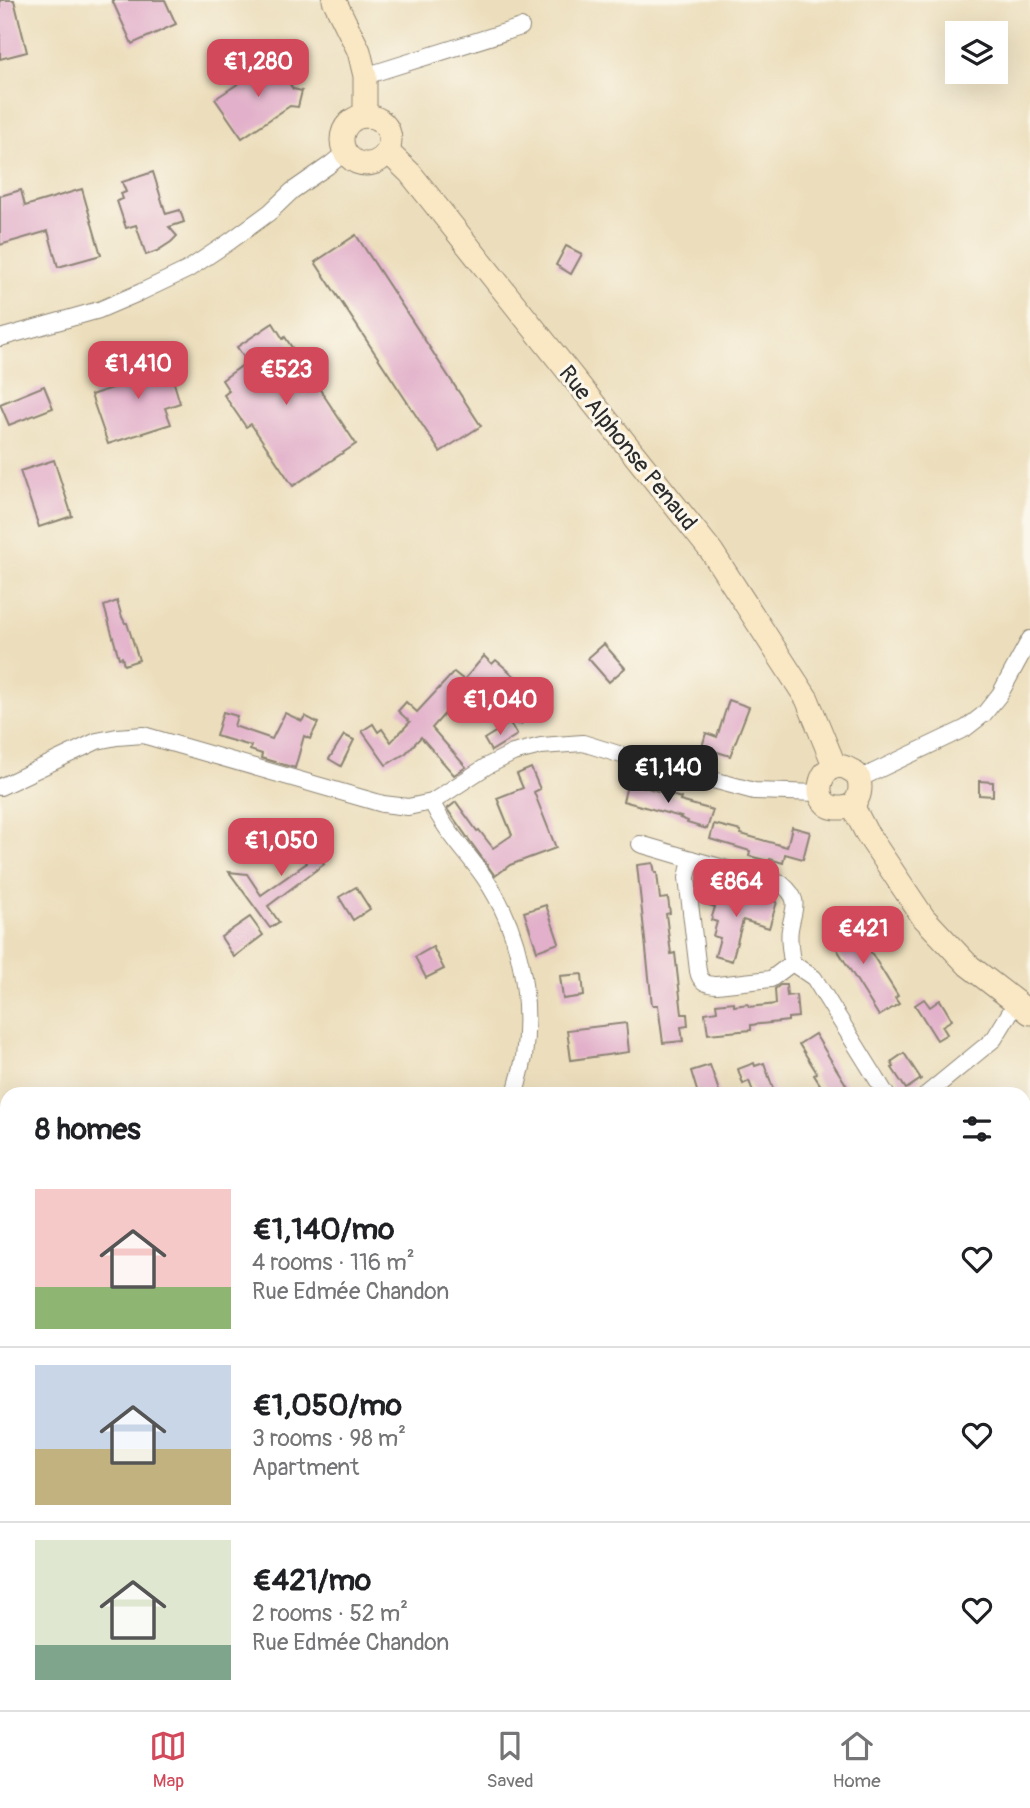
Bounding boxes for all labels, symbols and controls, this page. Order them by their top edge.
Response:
map controls [945,21,1008,84]
button: layers [945,21,1008,84]
pin: €1,280 [201,40,315,99]
text: €1,280 [223,47,293,76]
pin: €1,410 [81,342,195,401]
pin: €523 [245,348,327,407]
text: €1,410 [104,349,172,378]
text: €523 [260,355,312,384]
street label: Rue Alphonse Penaud [552,360,704,536]
pin: €1,040 [443,678,557,737]
text: €1,040 [463,685,537,714]
pin: €1,140 [611,746,725,805]
text: €1,140 [634,753,702,782]
pin: €1,050 [224,818,338,878]
text: €1,050 [244,826,318,855]
pin: €864 [695,860,777,919]
text: €864 [709,867,763,896]
pin: €421 [822,906,904,966]
text: €421 [838,914,888,943]
icon: filters [958,1110,996,1148]
text: 8 homes [35,1111,141,1148]
text: €1,140/mo [252,1211,394,1248]
icon: home [91,1217,175,1301]
icon: heart [958,1240,996,1278]
text: 4 rooms · 116 m² [252,1248,415,1277]
text: Rue Edmée Chandon [252,1277,449,1306]
text: €1,050/mo [252,1387,402,1424]
icon: home [91,1393,175,1477]
icon: heart [958,1416,996,1454]
text: 3 rooms · 98 m² [252,1424,406,1453]
text: Apartment [252,1453,359,1482]
text: €421/mo [252,1562,371,1599]
icon: home [91,1568,175,1652]
icon: heart [958,1591,996,1629]
text: 2 rooms · 52 m² [252,1599,408,1628]
text: Rue Edmée Chandon [252,1628,449,1657]
tab: Map [149,1727,187,1793]
tab: Saved [486,1727,534,1793]
tab: Home [833,1727,881,1793]

